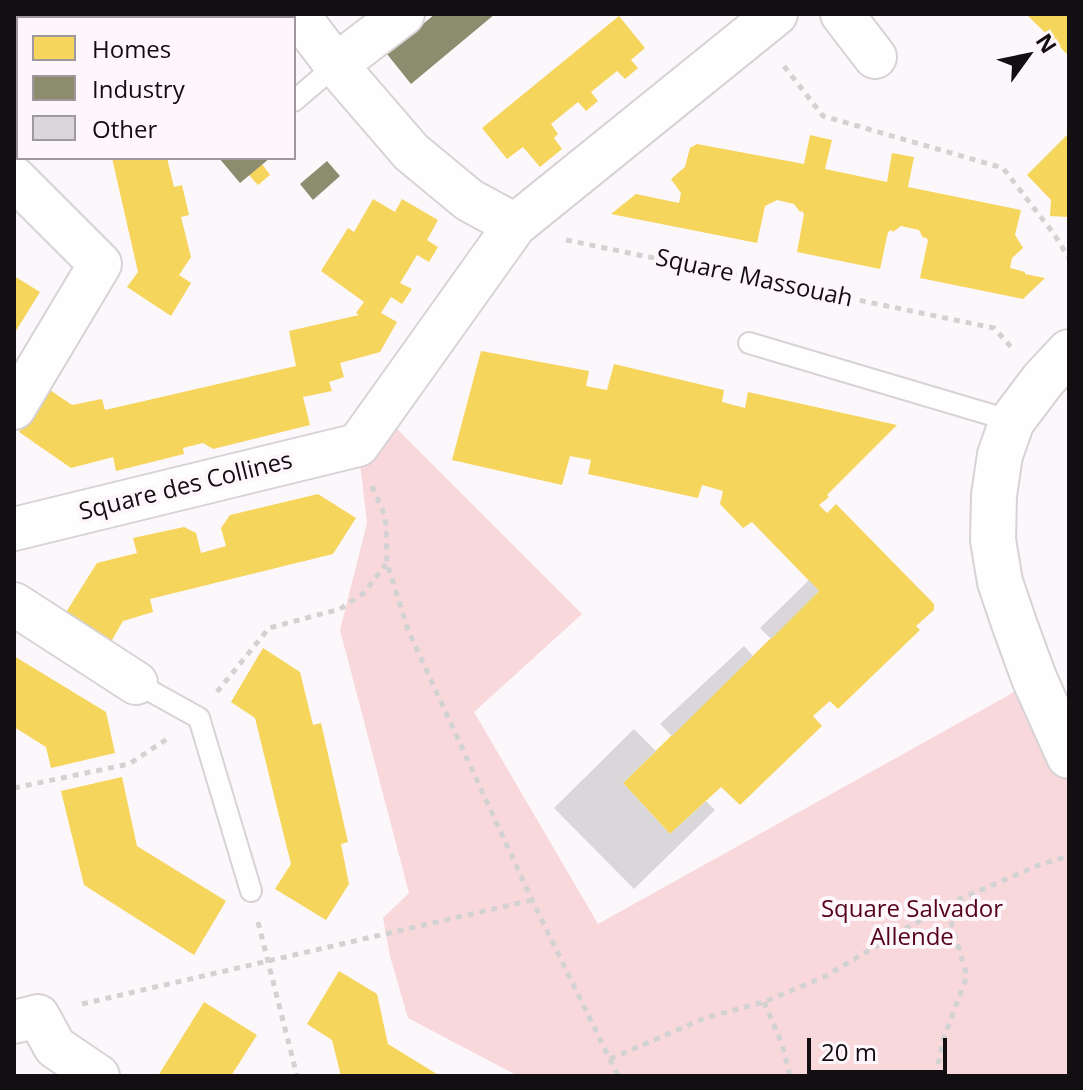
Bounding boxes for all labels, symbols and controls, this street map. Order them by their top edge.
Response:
legend [16,16,296,160]
north arrow [987,16,1067,96]
text: N [1030,27,1065,59]
text: Homes [92,32,171,65]
text: Industry [92,72,185,105]
text: Other [92,112,157,145]
street label: Square Massouah [653,244,855,314]
street label: Square des Collines [76,447,296,527]
park label: Square Salvador Allende [821,896,1003,952]
scale bar [811,1022,951,1072]
text: 20 m [821,1035,877,1068]

